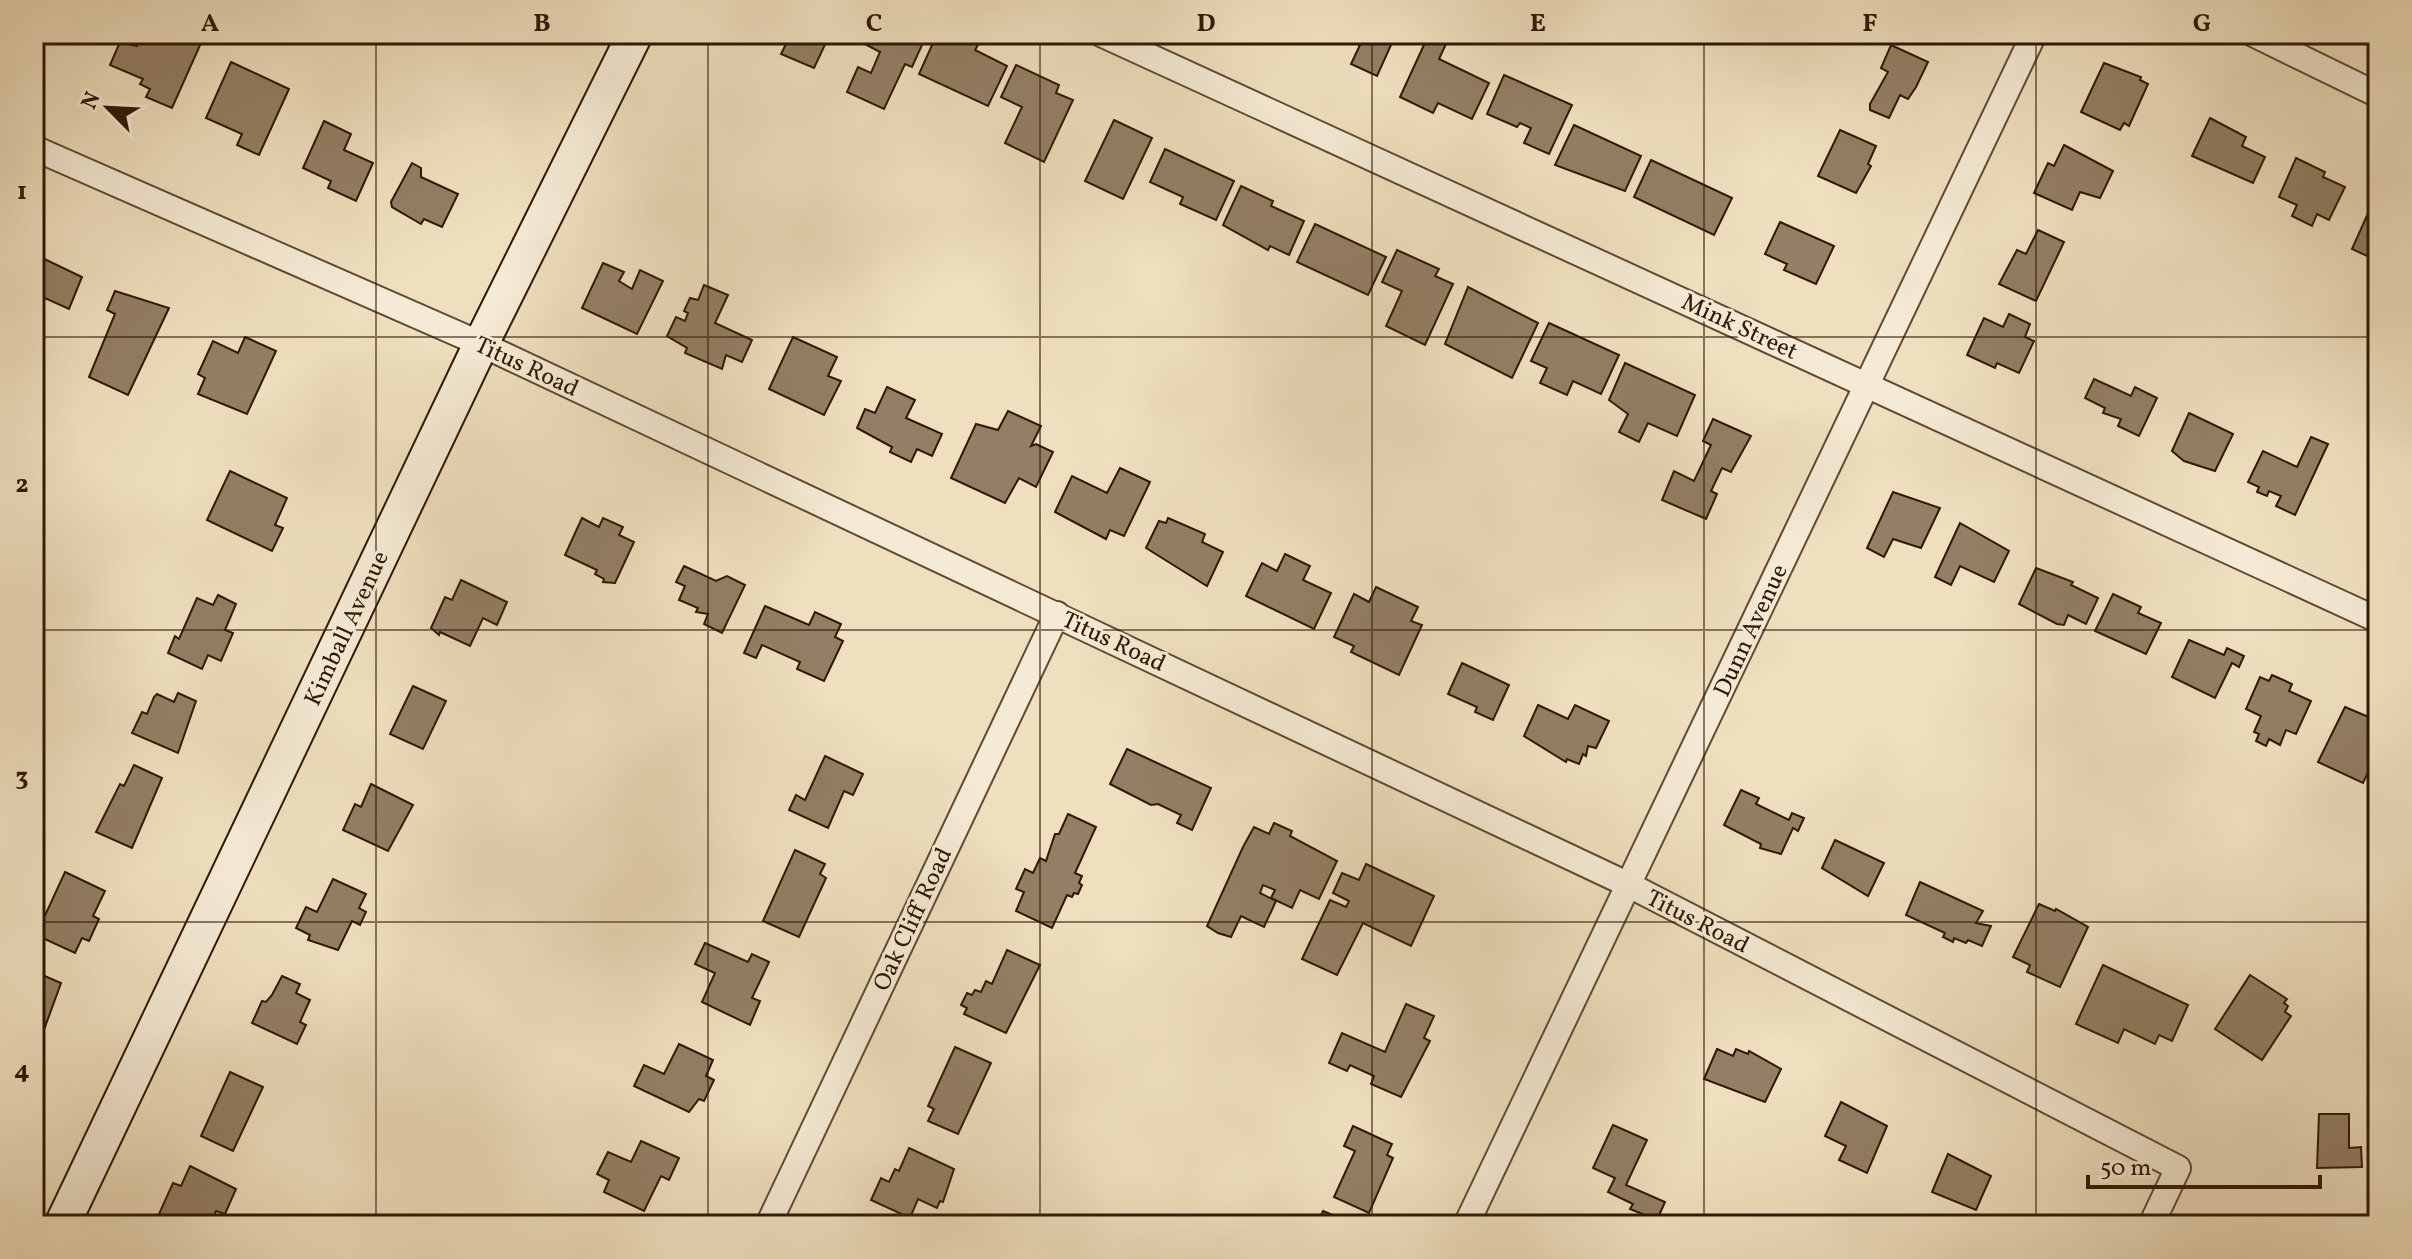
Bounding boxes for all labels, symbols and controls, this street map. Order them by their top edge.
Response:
text: A [201,6,220,42]
text: B [533,6,551,42]
text: C [866,6,882,42]
text: D [1196,6,1216,42]
text: E [1530,6,1546,42]
text: F [1862,6,1878,42]
text: G [2193,6,2211,42]
north arrow [68,68,148,148]
text: N [75,87,109,114]
text: 1 [17,174,27,210]
street label: Mink Street [1675,286,1803,370]
street label: Titus Road [469,329,584,407]
text: 2 [15,467,29,503]
street label: Kimball Avenue [297,546,399,712]
street label: Dunn Avenue [1706,559,1797,703]
street label: Titus Road [1056,604,1171,682]
text: 3 [15,760,29,796]
street label: Oak Cliff Road [866,843,962,997]
street label: Titus Road [1640,882,1754,963]
text: 4 [14,1053,30,1089]
scale bar [2088,1139,2320,1189]
text: 50 m [2100,1152,2152,1186]

